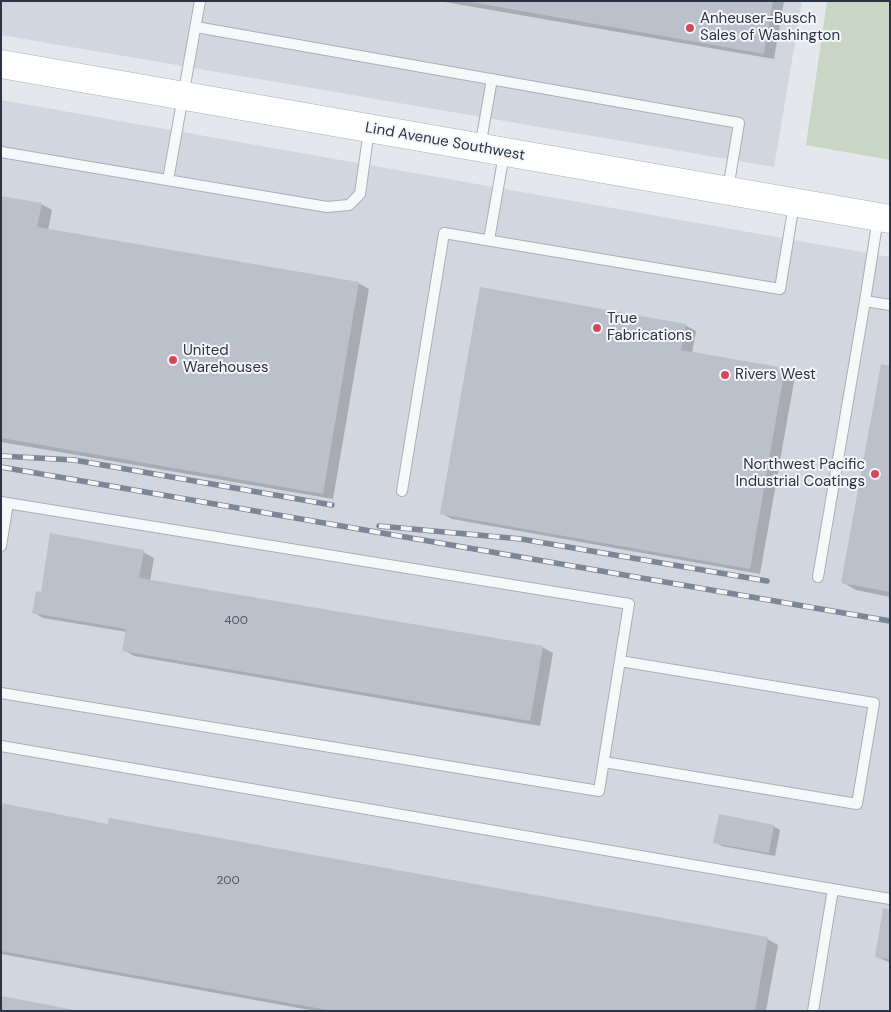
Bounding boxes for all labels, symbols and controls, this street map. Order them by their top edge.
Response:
place label: Anheuser-Busch Sales of Washington [700,10,840,45]
marker: Anheuser-Busch Sales of Washington [684,22,696,34]
street label: Lind Avenue Southwest [364,119,526,165]
place label: True Fabrications [607,310,692,345]
marker: True Fabrications [591,322,603,334]
place label: United Warehouses [183,342,268,377]
marker: United Warehouses [167,354,179,366]
place label: Rivers West [735,366,816,384]
marker: Rivers West [719,369,731,381]
place label: Northwest Pacific Industrial Coatings [736,456,865,491]
marker: Northwest Pacific Industrial Coatings [869,468,881,480]
house number: 400 [224,614,248,628]
house number: 200 [216,874,240,888]

